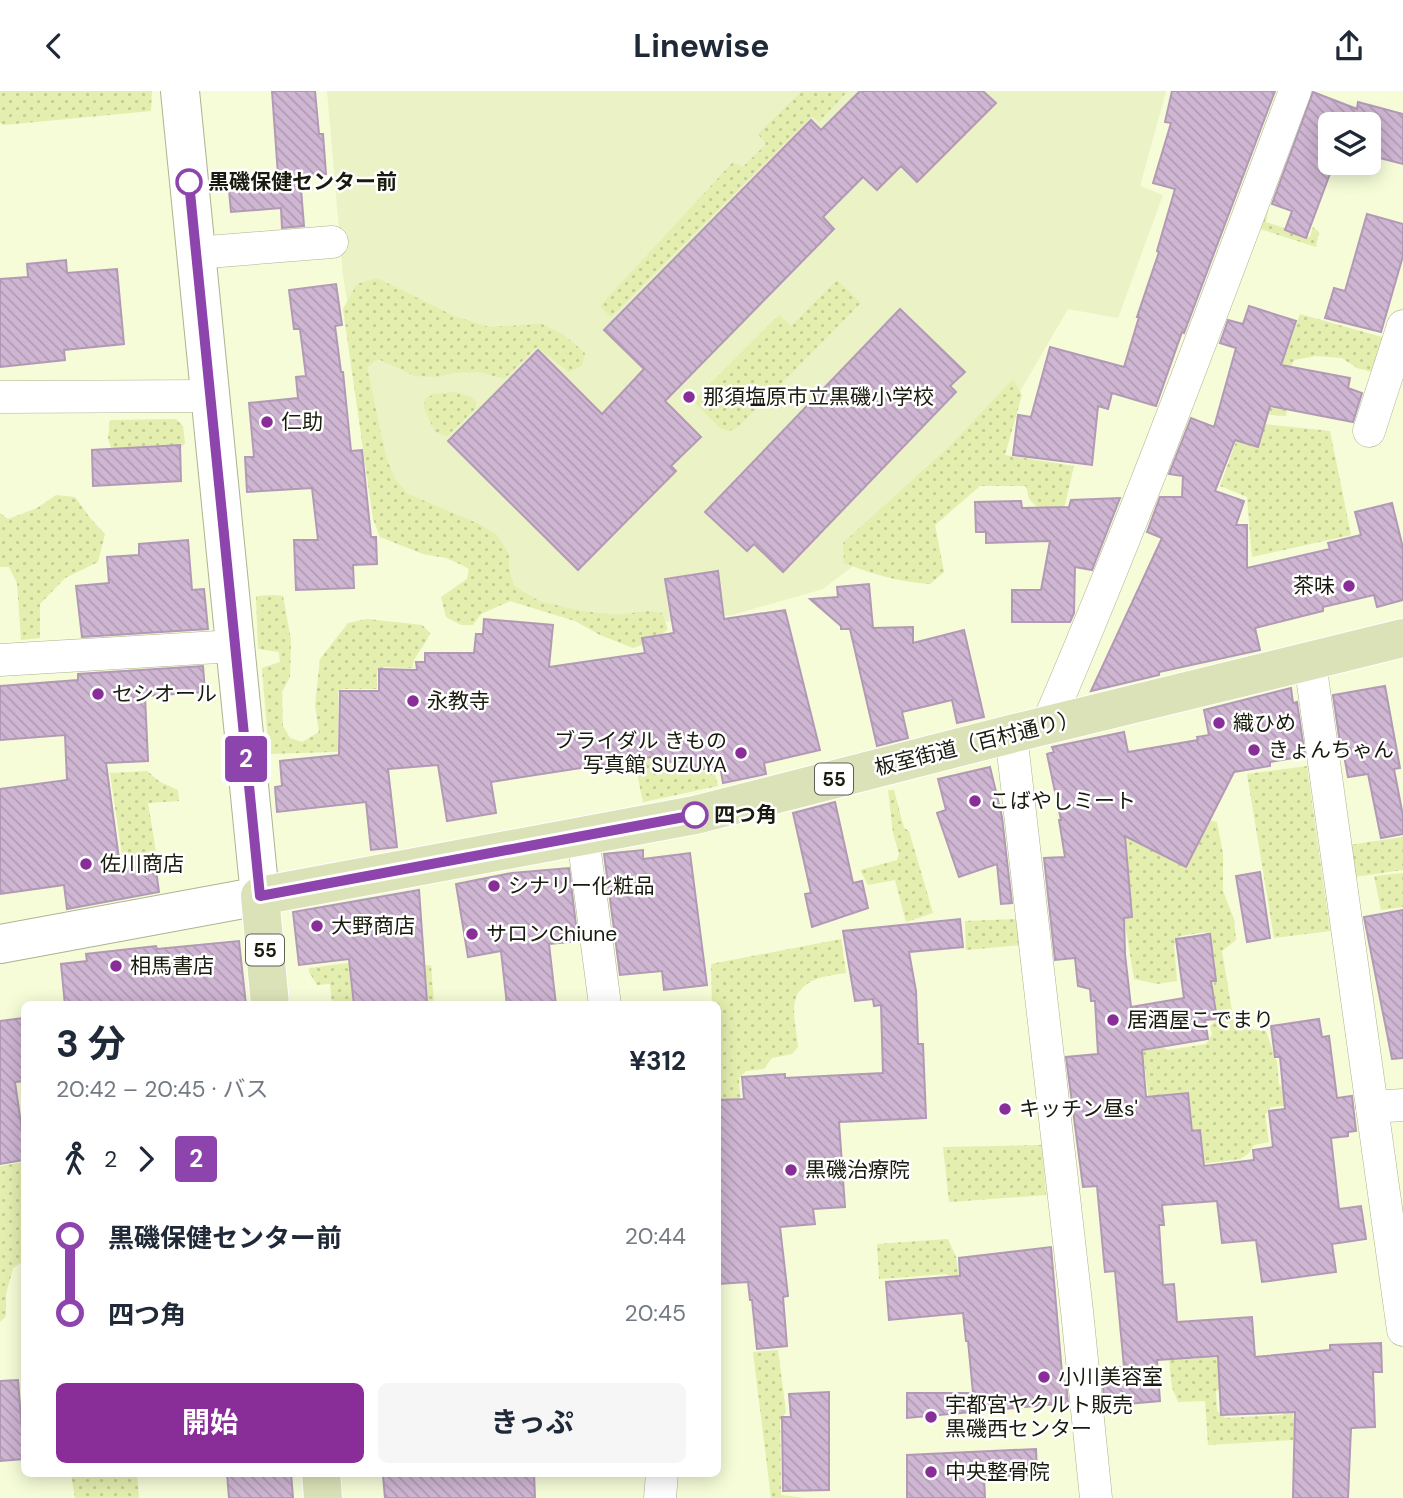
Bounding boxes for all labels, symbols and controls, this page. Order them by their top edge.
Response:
text: Linewise [633,25,770,67]
icon: back [35,27,73,65]
icon: share [1330,27,1368,65]
map controls [1318,112,1381,175]
button: layers [1318,112,1381,175]
place label: 黒磯保健センター前 [208,168,397,196]
marker: 黒磯保健センター前 [176,169,202,195]
place label: 那須塩原市立黒磯小学校 [703,383,934,411]
marker: 那須塩原市立黒磯小学校 [681,389,697,405]
place label: 仁助 [281,408,323,436]
marker: 仁助 [259,414,275,430]
place label: 茶味 [1293,572,1335,600]
marker: 茶味 [1341,578,1357,594]
place label: セシオール [112,680,217,708]
marker: セシオール [90,686,106,702]
place label: 永教寺 [427,687,490,715]
marker: 永教寺 [405,693,421,709]
street label: 板室街道（百村通り） [872,704,1082,782]
place label: 織ひめ [1233,709,1296,737]
marker: 織ひめ [1211,715,1227,731]
place label: ブライダル きもの 写真館 SUZUYA [554,727,727,779]
line badge: 2 [223,736,269,782]
place label: きょんちゃん [1268,736,1394,764]
marker: きょんちゃん [1246,742,1262,758]
text: 2 [239,743,253,774]
marker: ブライダル きもの 写真館 SUZUYA [733,745,749,761]
road number: 55 [815,764,853,795]
place label: こばやしミート [989,787,1136,815]
marker: こばやしミート [967,793,983,809]
place label: 四つ角 [714,801,777,829]
marker: 四つ角 [682,802,708,828]
place label: 佐川商店 [100,850,184,878]
marker: 佐川商店 [78,856,94,872]
place label: シナリー化粧品 [508,872,655,900]
marker: シナリー化粧品 [486,878,502,894]
place label: 大野商店 [331,912,415,940]
marker: 大野商店 [309,918,325,934]
place label: サロンChiune [486,920,617,948]
marker: サロンChiune [464,926,480,942]
road number: 55 [246,935,284,965]
place label: 相馬書店 [130,952,214,980]
marker: 相馬書店 [108,958,124,974]
place label: 居酒屋こでまり [1127,1006,1274,1034]
marker: 居酒屋こでまり [1105,1012,1121,1028]
text: 3 分 [56,1019,126,1069]
text: ¥312 [629,1044,686,1078]
text: 20:42 – 20:45 · バス [56,1074,268,1104]
place label: キッチン昼s' [1019,1095,1138,1123]
marker: キッチン昼s' [997,1101,1013,1117]
icon: walk [56,1140,94,1178]
icon: forward [127,1140,165,1178]
text: 2 [189,1143,203,1174]
text: 2 [104,1144,117,1174]
place label: 黒磯治療院 [805,1156,910,1184]
marker: 黒磯治療院 [783,1162,799,1178]
text: 黒磯保健センター前 [108,1221,342,1255]
text: 20:44 [625,1221,686,1251]
text: 四つ角 [108,1298,186,1332]
text: 20:45 [625,1298,686,1328]
place label: 小川美容室 [1058,1363,1163,1391]
marker: 小川美容室 [1036,1369,1052,1385]
button: 開始 [56,1383,364,1463]
button: きっぷ [378,1383,686,1463]
place label: 宇都宮ヤクルト販売 黒磯西センター [945,1391,1133,1443]
marker: 宇都宮ヤクルト販売 黒磯西センター [923,1409,939,1425]
place label: 中央整骨院 [945,1458,1050,1486]
marker: 中央整骨院 [923,1464,939,1480]

